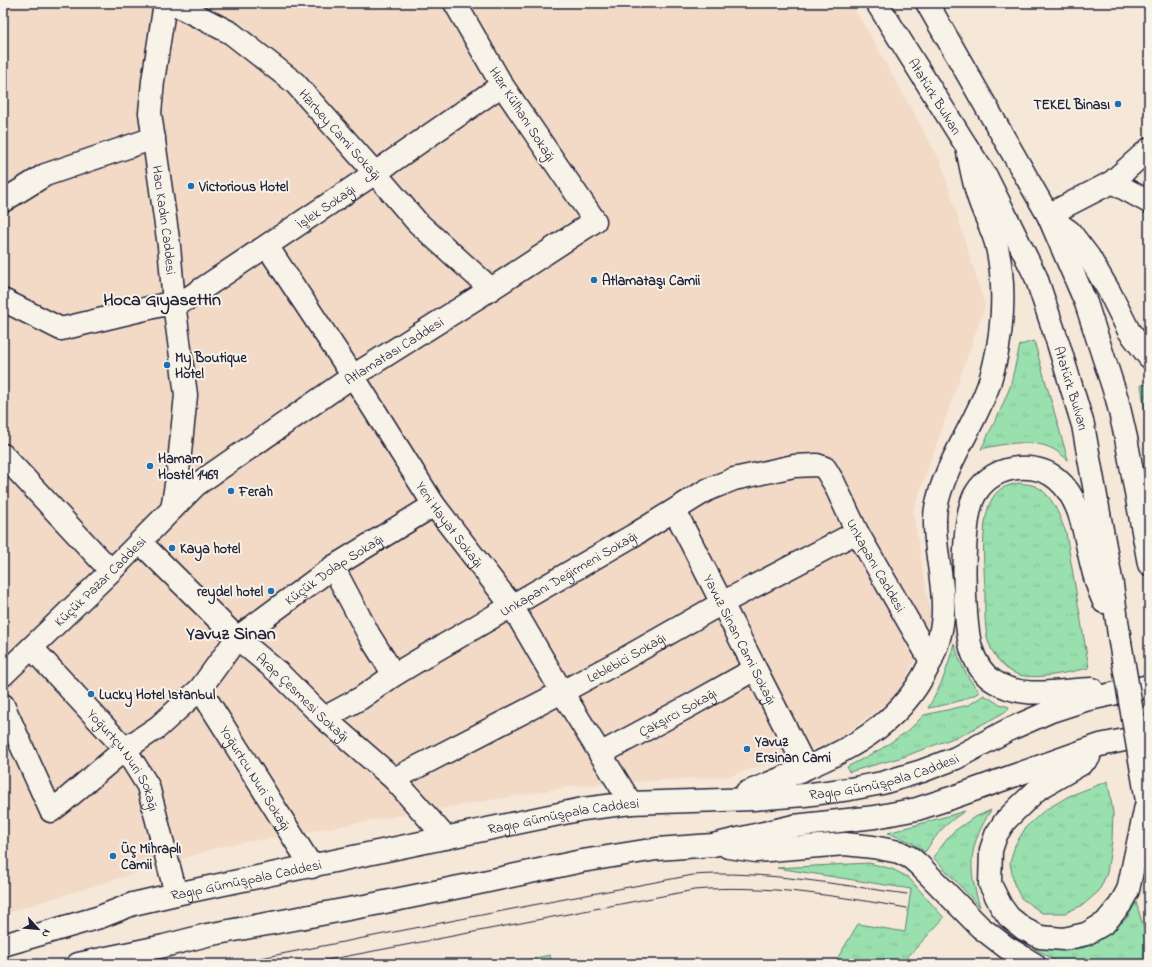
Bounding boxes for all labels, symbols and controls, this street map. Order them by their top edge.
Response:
street label: Atatürk Bulvarı [902,55,966,140]
street label: Hızır Külhanı Sokağı [482,63,560,167]
street label: Hzırbey Cami Sokağı [293,85,386,186]
place label: TEKEL Binası [1033,95,1110,116]
marker: TEKEL Binası [1113,99,1123,109]
street label: Hacı Kadın Caddesi [146,164,180,276]
place label: Victorious Hotel [198,177,289,198]
street label: İşlek Sokağı [293,180,360,235]
marker: Victorious Hotel [186,181,196,191]
place label: Atlamataşı Camii [602,271,701,292]
marker: Atlamataşı Camii [589,275,599,285]
district label: Hoca Gıyasettin [103,288,221,315]
street label: Atlamatası Caddesi [340,312,448,391]
street label: Atatürk Bulvarı [1048,344,1093,432]
place label: My Boutique Hotel [175,348,247,385]
marker: My Boutique Hotel [162,360,172,370]
place label: Hamam Hostel 1469 [158,449,219,486]
marker: Hamam Hostel 1469 [145,461,155,471]
street label: Yeni Hayat Sokağı [410,477,488,573]
place label: Ferah [238,482,273,503]
marker: Ferah [226,486,236,496]
street label: Unkapanı Caddesi [840,516,910,617]
street label: Unkapanı Değirmeni Sokağı [496,526,642,623]
street label: Küçük Dolap Sokağı [281,530,388,611]
street label: Küçük Pazar Caddesi [50,532,152,632]
place label: Kaya hotel [180,539,241,562]
marker: Kaya hotel [167,543,177,553]
street label: Yavuz Sinan Cami Sokağı [697,571,781,709]
place label: reydel hotel [197,582,264,605]
marker: reydel hotel [266,586,276,596]
district label: Yavuz Sinan [185,622,276,648]
street label: Leblebici Sokağı [583,628,670,689]
street label: Arap Çesmesi Sokağı [251,649,353,747]
street label: Çakşırcı Sokağı [635,684,721,743]
place label: Lucky Hotel Istanbul [99,685,216,708]
marker: Lucky Hotel Istanbul [86,689,96,699]
street label: Yoğurtçu Nuri Sokağı [81,705,163,814]
street label: Yoğurtcu Nuri Sokağı [214,722,296,835]
place label: Yavuz Ersinan Cami [754,732,831,769]
marker: Yavuz Ersinan Cami [742,744,752,754]
street label: Ragıp Gümüşpala Caddesi [808,749,963,806]
street label: Ragıp Gümüşpala Caddesi [486,794,639,841]
place label: Üç Mihraplı Camii [121,839,182,876]
marker: Üç Mihraplı Camii [108,851,118,861]
street label: Ragıp Gümüşpala Caddesi [169,855,324,907]
north arrow [18,909,58,949]
text: N [37,926,55,940]

